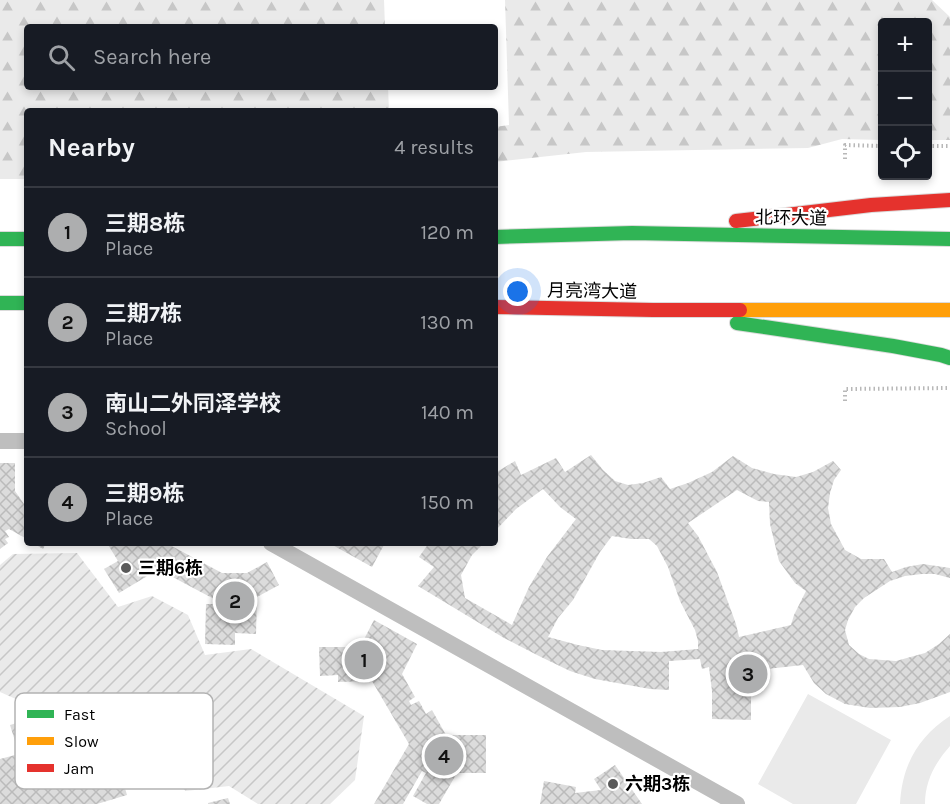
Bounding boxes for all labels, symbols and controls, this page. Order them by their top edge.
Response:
map controls [878,18,932,180]
button: + [878,18,932,72]
search box [24,24,498,90]
icon: search [45,41,78,74]
text: Search here [93,44,211,70]
button: − [878,72,932,126]
button: locate [878,126,932,180]
text: Nearby [48,132,135,163]
text: 4 results [394,136,474,159]
street label: 北环大道 [755,206,827,230]
text: 三期8栋 [105,211,185,237]
text: 1 [64,221,71,244]
text: 120 m [420,221,474,244]
text: Place [105,237,153,260]
your location [503,277,532,306]
street label: 月亮湾大道 [547,279,637,303]
text: 三期7栋 [105,301,182,327]
text: 2 [61,311,74,334]
text: 130 m [420,311,474,334]
text: Place [105,327,153,350]
text: 南山二外同泽学校 [105,391,281,417]
text: 3 [61,401,74,424]
text: 140 m [421,401,474,424]
text: School [105,417,167,440]
text: 三期9栋 [105,481,184,507]
text: 4 [62,491,73,514]
text: 150 m [421,491,474,514]
text: Place [105,507,153,530]
place label: 三期6栋 [138,557,203,579]
marker: 三期6栋 [119,561,133,575]
pin: 2 [216,578,254,624]
pin: 1 [344,638,384,682]
pin: 3 [728,652,768,696]
legend [15,693,213,789]
text: Fast [64,705,95,724]
text: Slow [64,732,99,751]
pin: 4 [424,734,464,778]
text: Jam [64,759,94,778]
place label: 六期3栋 [625,773,690,795]
marker: 六期3栋 [606,777,620,791]

